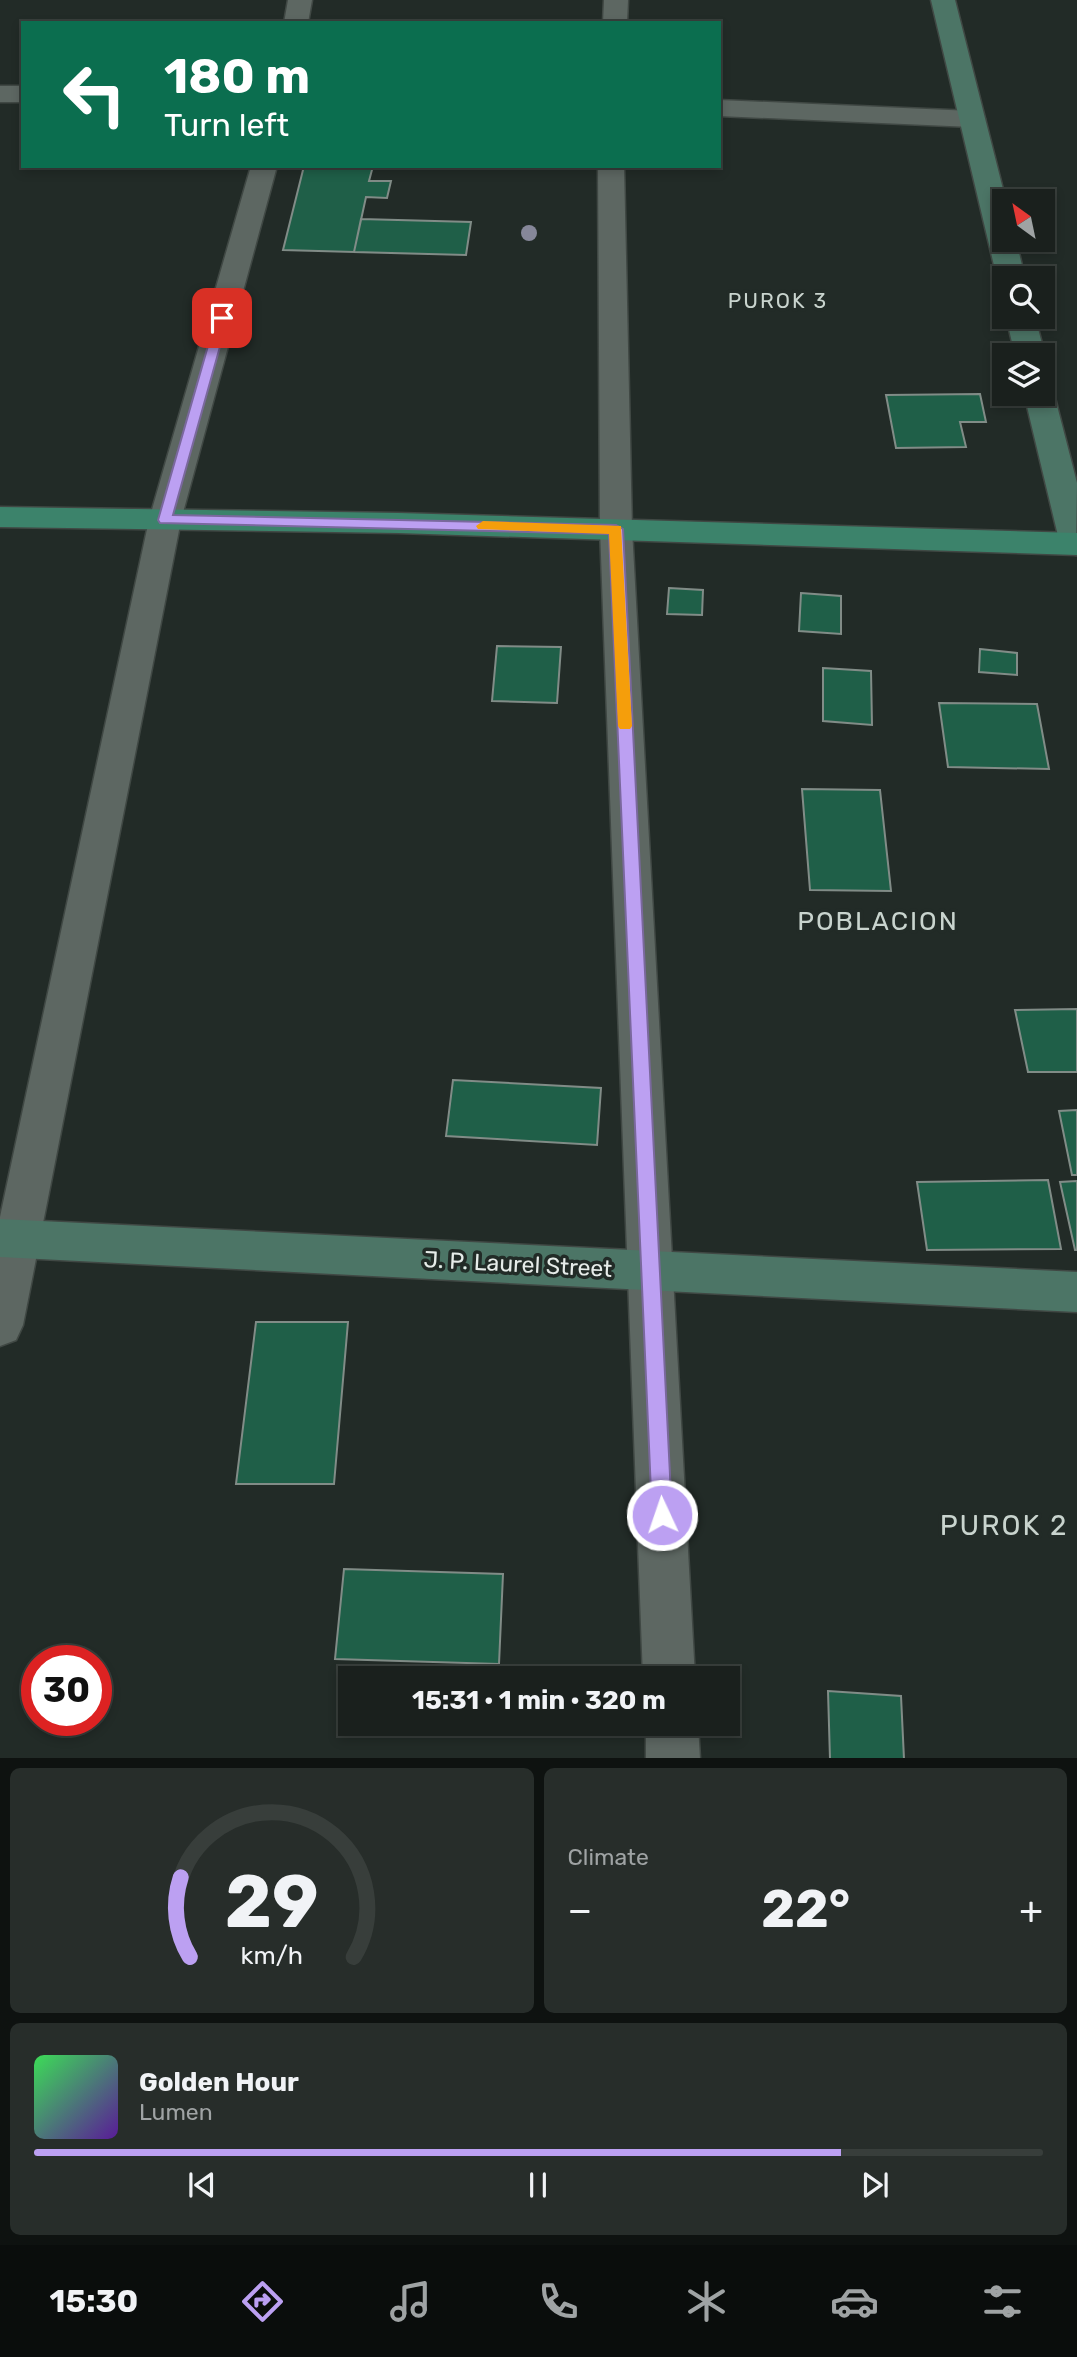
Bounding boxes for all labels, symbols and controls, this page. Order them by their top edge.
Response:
text: 180 m [164,47,310,105]
icon: left [49,49,140,140]
text: Turn left [164,106,289,144]
north arrow [992,189,1055,252]
map controls [992,189,1055,406]
button: search [992,266,1055,329]
pin [192,288,252,348]
district label: PUROK 3 [728,288,828,313]
icon: arrive [203,299,241,337]
button: layers [992,343,1055,406]
district label: POBLACION [797,906,959,937]
street label: J. P. Laurel Street [423,1245,613,1283]
position arrow [625,1478,699,1552]
district label: PUROK 2 [940,1509,1068,1542]
speed limit sign: 30 [21,1645,112,1736]
text: 15:31 · 1 min · 320 m [412,1685,666,1716]
text: Climate [568,1843,649,1871]
text: 29 [225,1859,319,1945]
text: 22° [761,1878,850,1940]
text: − [568,1887,592,1933]
text: + [1019,1887,1043,1933]
text: km/h [241,1940,303,1969]
text: Golden Hour [139,2067,299,2098]
text: Lumen [139,2098,213,2126]
icon: previous [183,2166,221,2204]
icon: pause [519,2166,557,2204]
icon: next [856,2166,894,2204]
icon: directions [238,2277,287,2326]
icon: music [386,2277,435,2326]
icon: phone [534,2277,583,2326]
icon: climate [682,2277,731,2326]
icon: car [830,2277,879,2326]
icon: filters [978,2277,1027,2326]
text: 15:30 [50,2282,138,2320]

